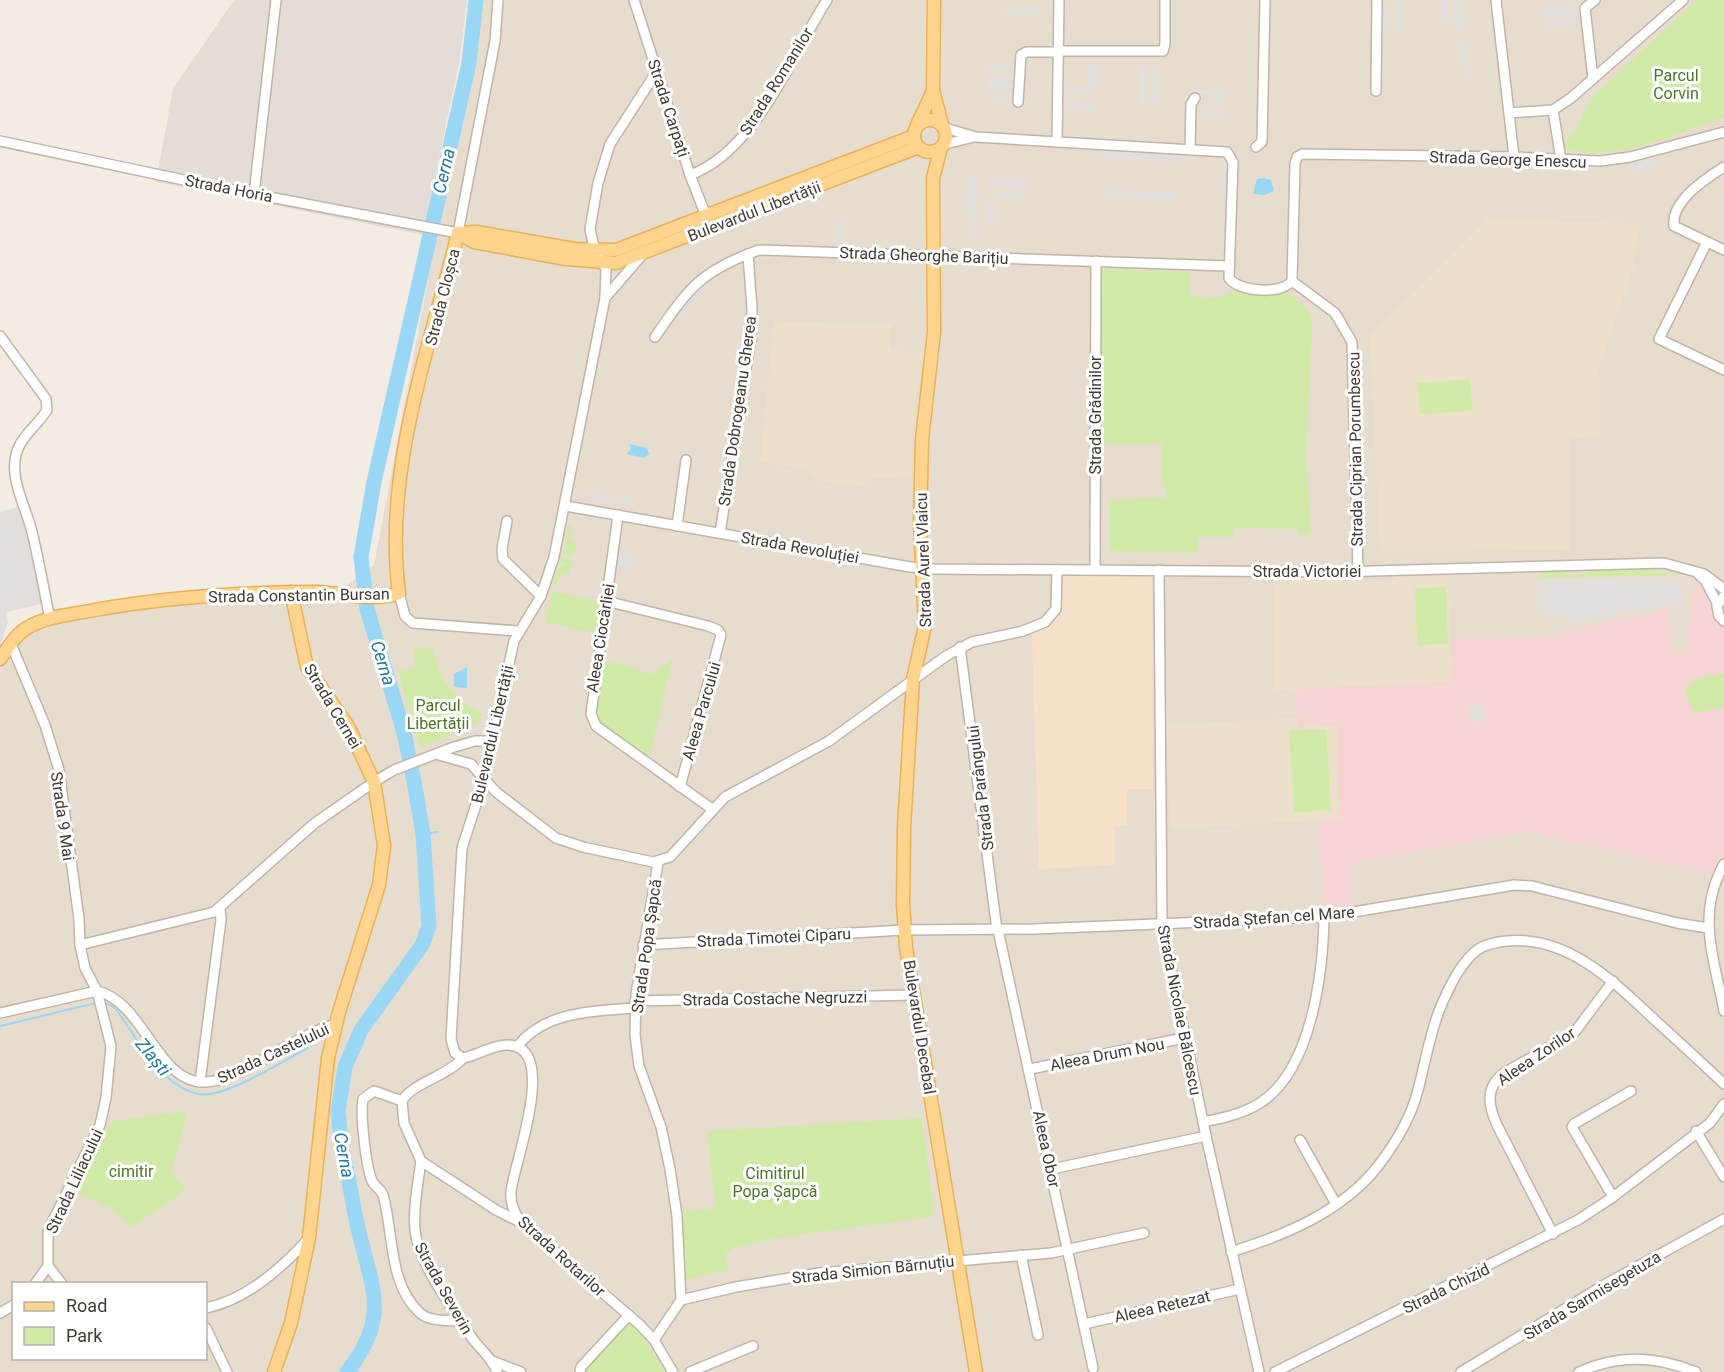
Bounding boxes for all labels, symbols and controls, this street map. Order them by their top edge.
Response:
street label: Strada Romanilor [736,24,817,139]
street label: Strada Carpați [643,57,693,160]
park label: Parcul Corvin [1653,66,1699,103]
water label: Cerna [428,146,459,196]
street label: Strada George Enescu [1429,147,1587,172]
street label: Strada Horia [184,171,274,206]
street label: Bulevardul Libertății [685,177,824,247]
street label: Strada Gheorghe Barițiu [839,243,1009,269]
street label: Strada Cloșca [421,247,465,348]
street label: Strada Dobrogeanu Gherea [715,315,760,507]
street label: Strada Ciprian Porumbescu [1344,352,1367,546]
street label: Strada Grădinilor [1086,355,1105,475]
street label: Strada Aurel Vlaicu [912,492,935,628]
street label: Strada Revoluției [739,528,860,568]
street label: Strada Victoriei [1253,562,1361,581]
street label: Aleea Ciocârliei [583,582,618,694]
street label: Strada Constantin Bursan [208,584,390,607]
water label: Cerna [367,638,400,688]
street label: Strada Cernei [300,660,365,752]
street label: Aleea Parcului [678,660,725,763]
street label: Bulevardul Libertății [467,663,519,805]
park label: Parcul Libertății [407,696,469,734]
street label: Strada Parângului [963,724,998,852]
street label: Strada 9 Mai [47,770,78,862]
street label: Strada Popa Șapcă [628,878,666,1015]
street label: Strada Ștefan cel Mare [1193,902,1355,934]
street label: Strada Nicolae Bălcescu [1154,923,1205,1097]
street label: Strada Timotei Ciparu [696,924,852,951]
street label: Bulevardul Decebal [900,959,940,1096]
street label: Strada Costache Negruzzi [683,987,867,1010]
street label: Strada Castelului [215,1019,332,1088]
street label: Aleea Zorilor [1494,1023,1579,1090]
water label: Zlaști [130,1033,176,1081]
street label: Aleea Drum Nou [1048,1034,1166,1075]
street label: Aleea Obor [1029,1109,1064,1190]
street label: Strada Liliacului [42,1126,107,1236]
water label: Cerna [330,1131,359,1179]
park label: cimitir [109,1162,154,1181]
park label: Cimitirul Popa Șapcă [732,1164,818,1202]
street label: Strada Rotarilor [514,1212,610,1301]
street label: Strada Severin [410,1239,477,1338]
street label: Strada Sarmisegetuza [1520,1247,1664,1344]
street label: Strada Simion Bărnuțiu [791,1252,955,1288]
street label: Strada Chizid [1400,1259,1493,1318]
legend [12,1282,207,1360]
street label: Aleea Retezat [1112,1286,1212,1327]
text: Road [66,1295,107,1316]
text: Park [66,1325,103,1346]

